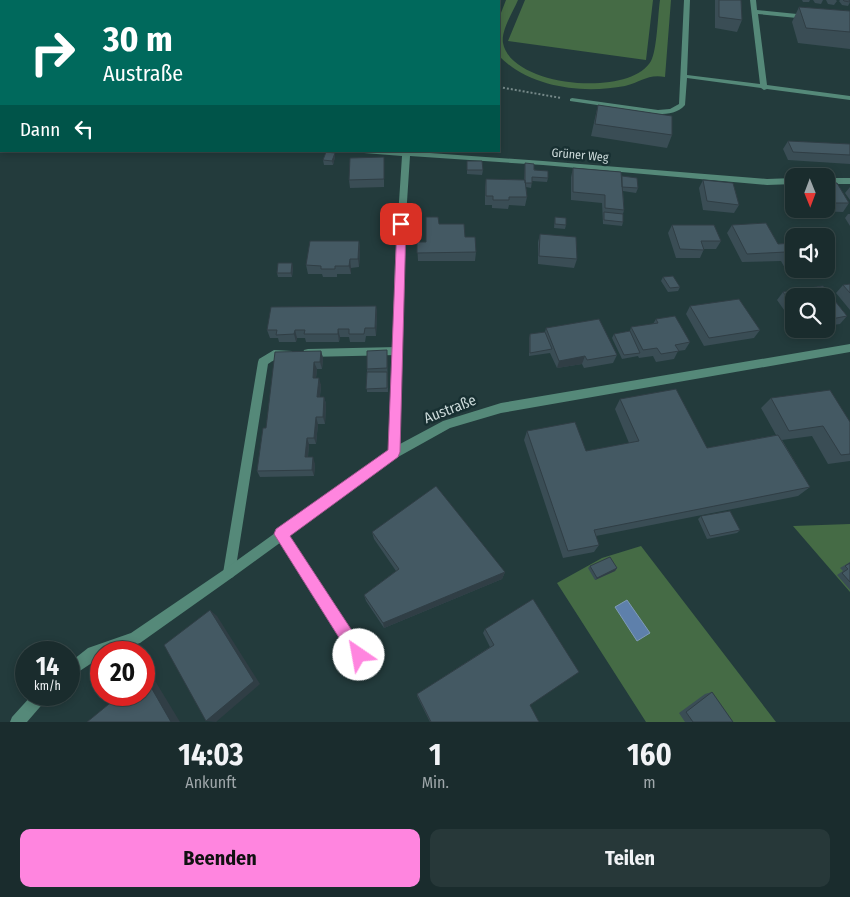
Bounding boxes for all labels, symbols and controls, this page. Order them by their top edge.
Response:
text: 30 m [103,18,173,60]
icon: right [20,20,85,85]
text: Austraße [103,60,183,87]
icon: left [70,115,98,143]
text: Dann [20,118,60,141]
street label: Grüner Weg [551,146,609,164]
north arrow [785,168,835,218]
map controls [785,168,835,338]
pin [380,203,422,245]
icon: arrive [387,210,415,238]
button: sound [785,228,835,278]
button: search [785,288,835,338]
street label: Austraße [421,391,479,427]
position arrow [332,628,384,680]
speed limit sign: 20 [90,641,155,706]
text: 14 [36,652,59,682]
text: km/h [34,679,61,693]
text: 14:03 [178,737,243,773]
text: 1 [429,737,442,773]
text: 160 [627,737,672,773]
text: Ankunft [185,773,236,792]
text: Min. [422,773,449,792]
text: m [643,773,656,792]
button: Beenden [20,829,420,887]
button: Teilen [430,829,830,887]

